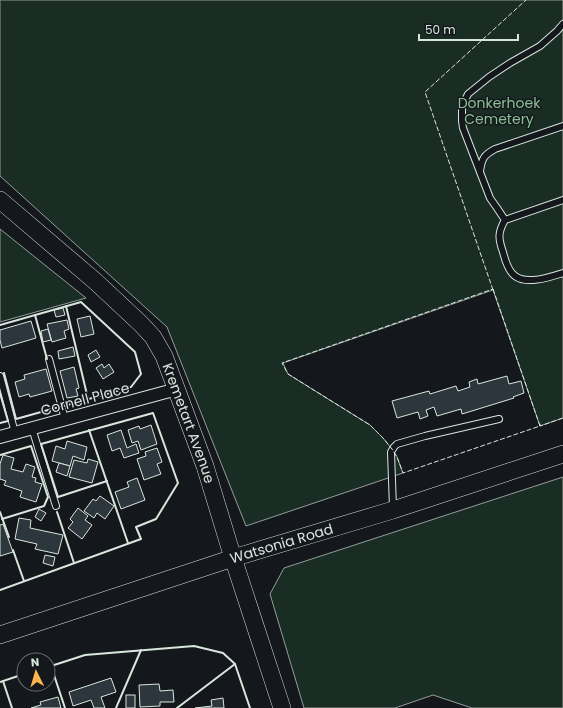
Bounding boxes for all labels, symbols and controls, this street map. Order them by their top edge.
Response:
scale bar [419,16,518,42]
text: 50 m [425,21,456,38]
park label: Donkerhoek Cemetery [458,93,541,129]
street label: Kremetart Avenue [158,360,220,486]
street label: Cornell Place [38,377,132,420]
street label: Watsonia Road [228,519,335,568]
north arrow [16,652,56,692]
text: N [30,654,40,670]

